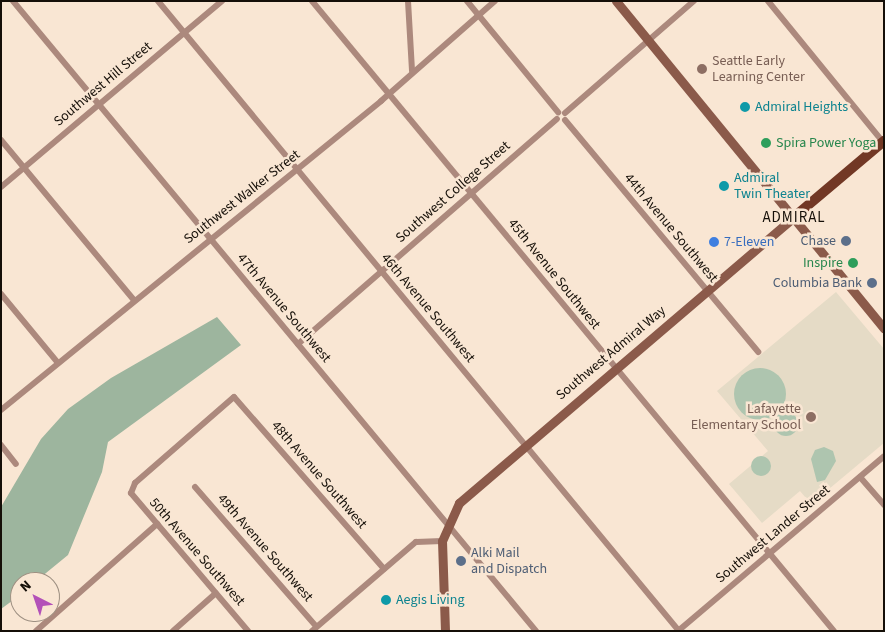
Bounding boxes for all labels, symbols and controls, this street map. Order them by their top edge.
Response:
street label: Southwest Hill Street [51,38,155,130]
place label: Seattle Early Learning Center [712,53,805,85]
marker: Seattle Early Learning Center [696,63,708,75]
place label: Admiral Heights [755,99,848,115]
marker: Admiral Heights [739,101,751,113]
place label: Spira Power Yoga [776,135,876,151]
marker: Spira Power Yoga [760,137,772,149]
street label: Southwest College Street [392,138,514,246]
street label: Southwest Walker Street [181,146,303,248]
street label: 44th Avenue Southwest [620,170,722,286]
place label: Admiral Twin Theater [734,170,810,202]
marker: Admiral Twin Theater [718,180,730,192]
district label: ADMIRAL [762,209,826,227]
street label: 45th Avenue Southwest [504,215,604,333]
place label: Chase [801,233,836,249]
place label: 7-Eleven [724,234,774,250]
marker: Chase [840,235,852,247]
marker: 7-Eleven [708,236,720,248]
street label: 47th Avenue Southwest [233,250,335,366]
street label: 46th Avenue Southwest [377,250,479,366]
place label: Inspire [803,255,843,271]
marker: Inspire [847,257,859,269]
place label: Columbia Bank [773,275,862,291]
marker: Columbia Bank [866,277,878,289]
street label: Southwest Admiral Way [553,302,669,404]
place label: Lafayette Elementary School [691,401,801,434]
marker: Lafayette Elementary School [805,411,817,423]
street label: 48th Avenue Southwest [268,418,370,532]
street label: Southwest Lander Street [712,481,834,587]
street label: 49th Avenue Southwest [214,491,316,605]
street label: 50th Avenue Southwest [146,495,248,609]
place label: Alki Mail and Dispatch [471,545,547,578]
marker: Alki Mail and Dispatch [455,555,467,567]
north arrow [10,572,60,622]
text: N [16,576,36,597]
place label: Aegis Living [396,592,465,608]
marker: Aegis Living [380,594,392,606]

